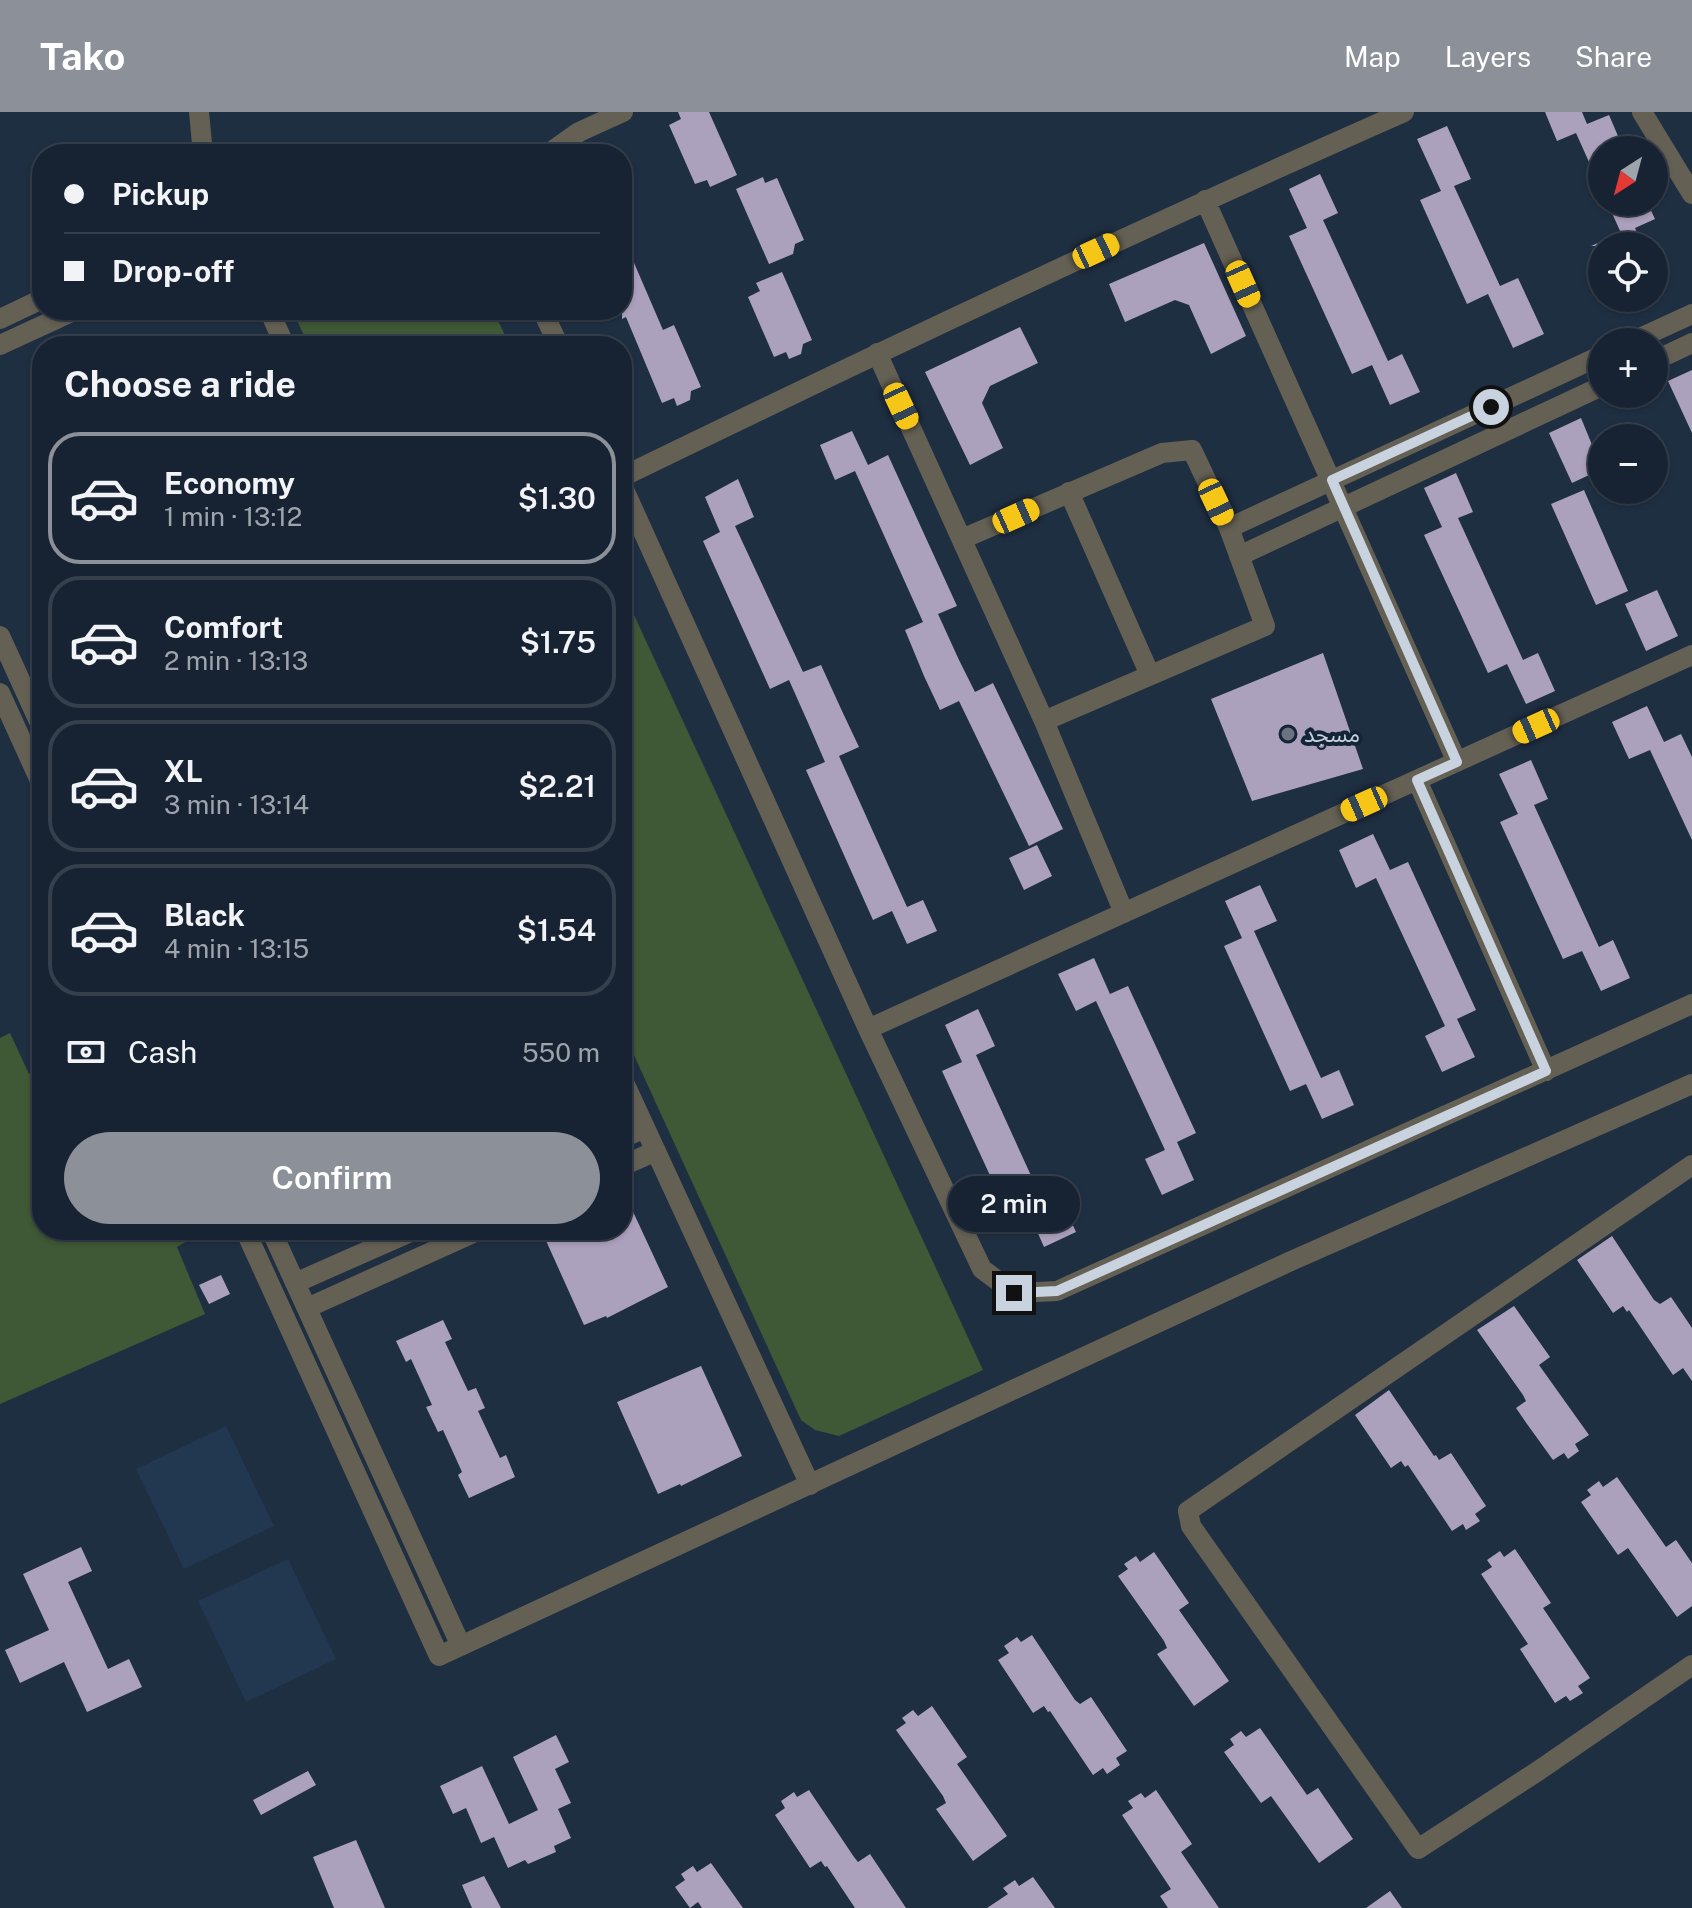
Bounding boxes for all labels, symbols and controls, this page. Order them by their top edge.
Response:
text: Tako [40,34,126,79]
text: Map [1344,40,1401,73]
text: Layers [1445,40,1531,73]
text: Share [1575,40,1652,73]
north arrow [1588,136,1668,216]
map controls [1588,136,1668,504]
text: Pickup [112,176,209,212]
car [1069,230,1123,272]
button: locate [1588,232,1668,312]
text: Drop-off [112,253,234,289]
car [1222,257,1264,311]
button: + [1588,328,1668,408]
text: Choose a ride [64,363,296,405]
car [880,379,922,433]
route start [1473,389,1509,425]
button: − [1588,424,1668,504]
icon: car [68,462,140,534]
text: Economy [164,465,295,501]
car [1195,475,1237,529]
text: $1.30 [518,480,596,516]
car [989,495,1043,537]
text: 1 min · 13:12 [164,501,302,532]
icon: car [68,606,140,678]
text: Comfort [164,609,283,645]
text: $1.75 [520,624,596,660]
text: 2 min · 13:13 [164,645,308,676]
car [1509,705,1563,747]
place label: مسجد [1304,721,1360,747]
marker: مسجد [1279,725,1297,743]
icon: car [68,750,140,822]
text: XL [164,753,203,789]
text: $2.21 [518,768,596,804]
car [1337,783,1391,825]
text: 3 min · 13:14 [164,789,309,820]
icon: car [68,894,140,966]
text: Black [164,897,245,933]
text: $1.54 [517,912,596,948]
text: 4 min · 13:15 [164,933,309,964]
icon: cash [64,1030,108,1074]
text: Cash [128,1034,197,1070]
text: 550 m [522,1037,600,1068]
button: Confirm [64,1132,600,1224]
callout: 2 min [948,1177,1080,1233]
text: 2 min [980,1188,1048,1219]
route end [996,1275,1032,1311]

